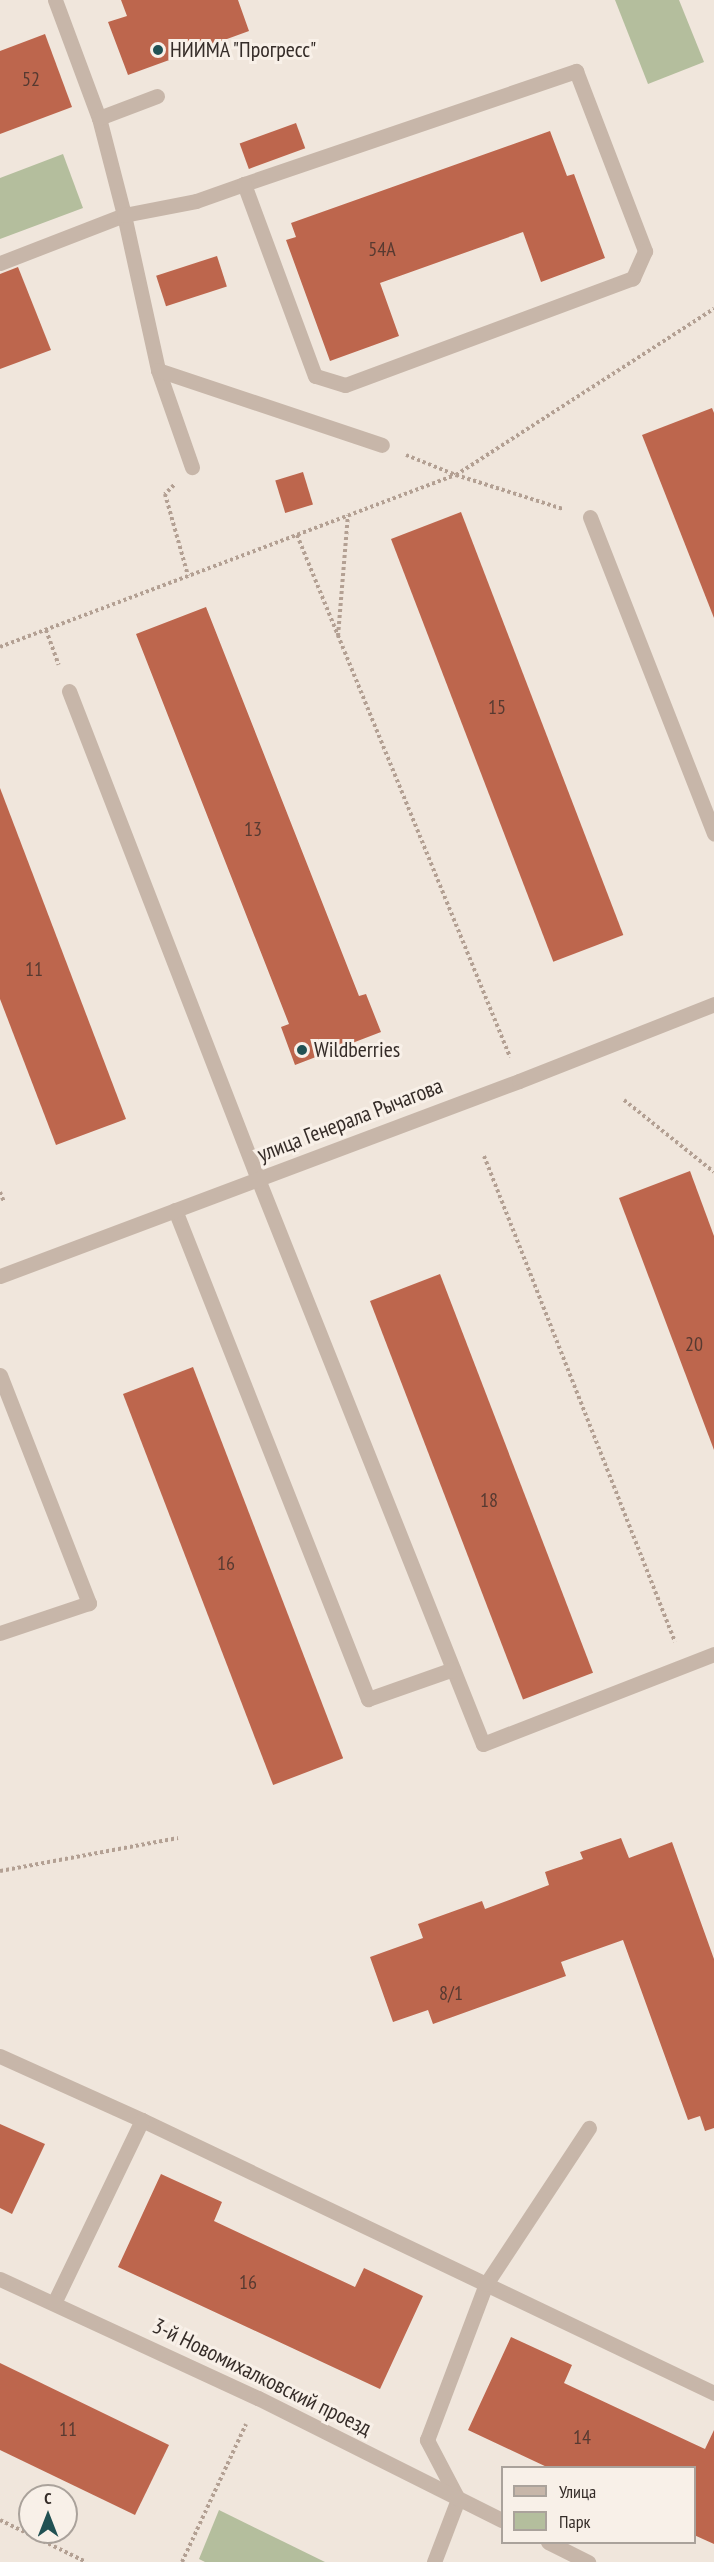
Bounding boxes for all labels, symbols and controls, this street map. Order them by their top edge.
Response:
place label: НИИМА "Прогресс" [170,37,318,63]
marker: НИИМА "Прогресс" [151,43,165,57]
house number: 52 [22,67,40,91]
house number: 54А [368,237,396,261]
house number: 15 [488,695,506,719]
house number: 13 [244,817,262,841]
house number: 11 [25,957,43,981]
place label: Wildberries [314,1037,400,1063]
marker: Wildberries [295,1043,309,1057]
street label: улица Генерала Рычагова [254,1073,446,1167]
house number: 20 [685,1332,703,1356]
house number: 18 [480,1488,498,1512]
house number: 16 [217,1551,235,1575]
house number: 8/1 [439,1981,463,2005]
house number: 16 [239,2270,257,2294]
street label: 3-й Новомихалковский проезд [148,2312,376,2442]
house number: 11 [59,2417,77,2441]
house number: 14 [573,2425,591,2449]
legend [501,2466,696,2544]
text: Улица [559,2480,596,2503]
north arrow [18,2484,78,2544]
text: С [44,2488,52,2508]
text: Парк [559,2510,590,2533]

